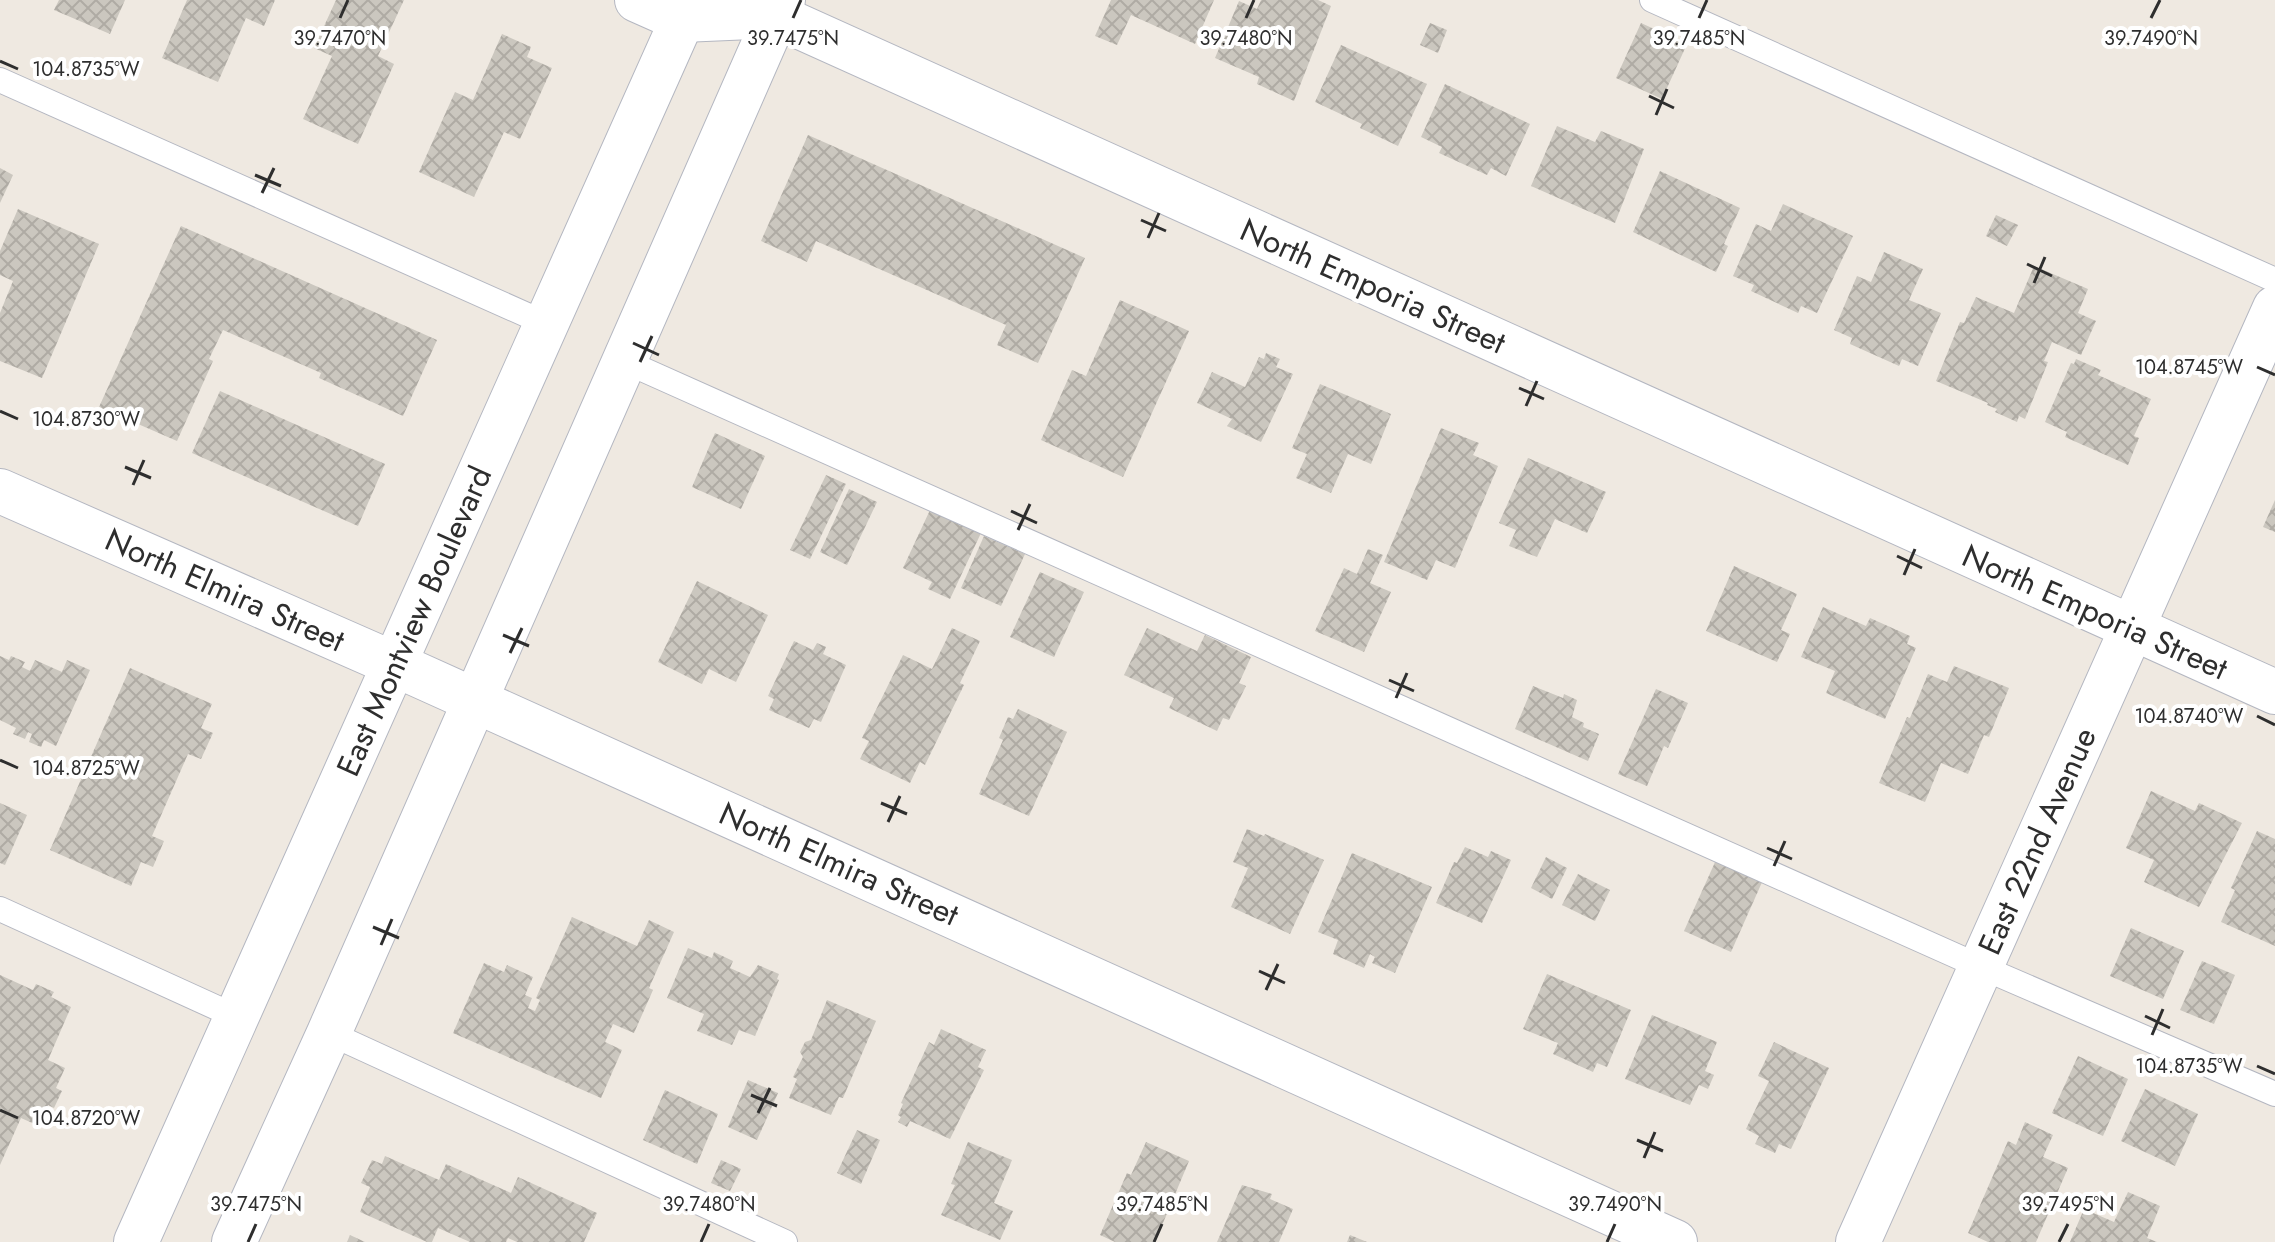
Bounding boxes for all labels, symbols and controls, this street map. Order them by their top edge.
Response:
text: 39.7470°N [294,24,386,53]
text: 39.7475°N [747,24,839,53]
text: 39.7480°N [1199,24,1293,53]
text: 39.7485°N [1653,24,1745,53]
text: 39.7490°N [2104,24,2198,53]
text: 104.8735°W [32,55,140,84]
street label: North Emporia Street [1233,207,1513,365]
text: 104.8745°W [2135,353,2243,382]
text: 104.8730°W [32,405,140,434]
street label: East Montview Boulevard [325,459,503,783]
street label: North Elmira Street [98,517,352,664]
street label: North Emporia Street [1955,533,2235,691]
text: 104.8740°W [2135,702,2244,731]
street label: East 22nd Avenue [1966,720,2108,962]
text: 104.8725°W [32,754,140,783]
street label: North Elmira Street [712,791,966,938]
text: 104.8735°W [2135,1052,2243,1081]
text: 104.8720°W [32,1104,140,1133]
text: 39.7475°N [210,1190,302,1219]
text: 39.7480°N [662,1190,756,1219]
text: 39.7485°N [1116,1190,1208,1219]
text: 39.7490°N [1568,1190,1662,1219]
text: 39.7495°N [2021,1190,2115,1219]

